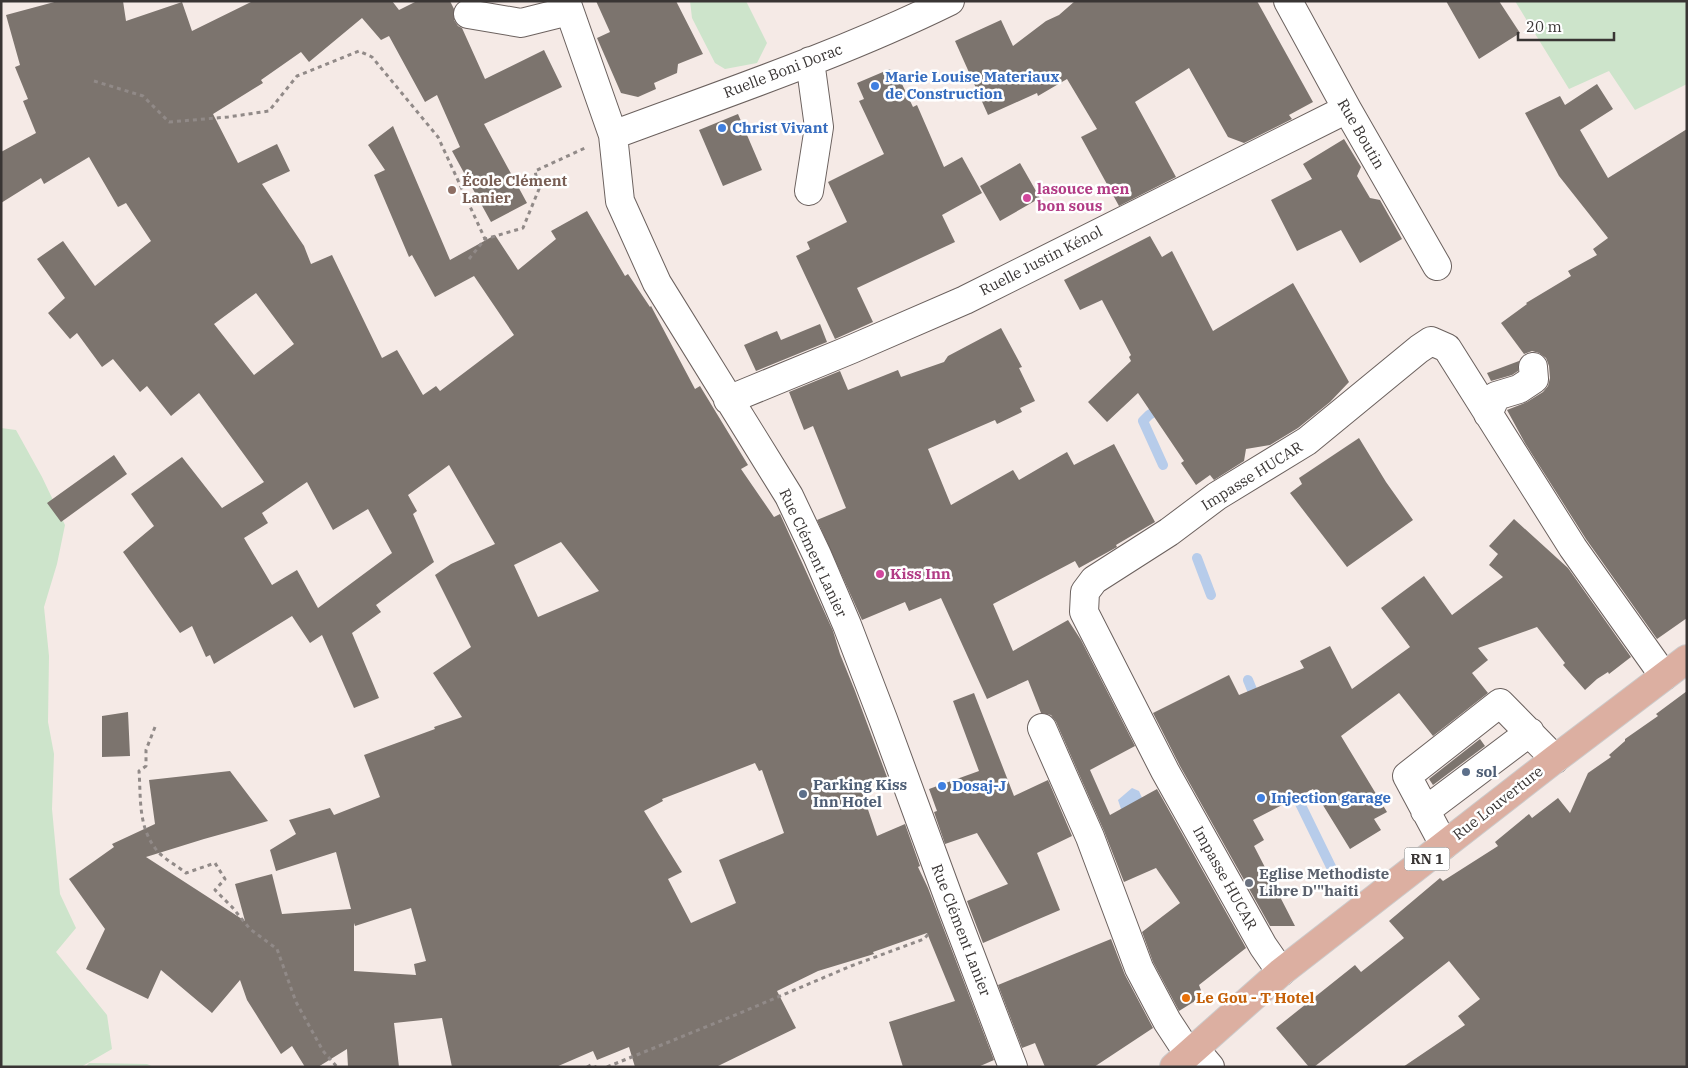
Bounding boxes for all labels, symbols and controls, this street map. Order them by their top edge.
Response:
scale bar [1518,10,1614,42]
text: 20 m [1526,17,1562,36]
street label: Ruelle Boni Dorac [721,39,845,102]
place label: Marie Louise Materiaux de Construction [885,67,1060,103]
marker: Marie Louise Materiaux de Construction [869,80,881,92]
street label: Rue Boutin [1334,95,1389,173]
place label: Christ Vivant [732,118,829,137]
marker: Christ Vivant [716,122,728,134]
place label: École Clément Lanier [462,171,568,207]
place label: lasouce men bon sous [1037,179,1129,215]
marker: École Clément Lanier [446,184,458,196]
marker: lasouce men bon sous [1021,192,1033,204]
street label: Ruelle Justin Kénol [976,221,1105,300]
street label: Impasse HUCAR [1198,437,1306,514]
street label: Rue Clément Lanier [775,485,852,621]
place label: Kiss Inn [890,564,951,583]
marker: Kiss Inn [874,568,886,580]
street label: Rue Louverture [1449,761,1547,844]
place label: sol [1476,762,1497,781]
marker: sol [1460,766,1472,778]
place label: Parking Kiss Inn Hotel [813,775,907,811]
place label: Dosaj-J [952,776,1006,795]
marker: Dosaj-J [936,780,948,792]
marker: Parking Kiss Inn Hotel [797,788,809,800]
place label: Injection garage [1271,788,1391,807]
marker: Injection garage [1255,792,1267,804]
street label: Impasse HUCAR [1189,823,1262,933]
road number: RN 1 [1404,848,1450,871]
street label: Rue Clément Lanier [928,861,996,999]
place label: Eglise Methodiste Libre D'"haiti [1259,864,1389,900]
marker: Eglise Methodiste Libre D'"haiti [1243,877,1255,889]
place label: Le Gou - T Hotel [1196,988,1314,1007]
marker: Le Gou - T Hotel [1180,992,1192,1004]

